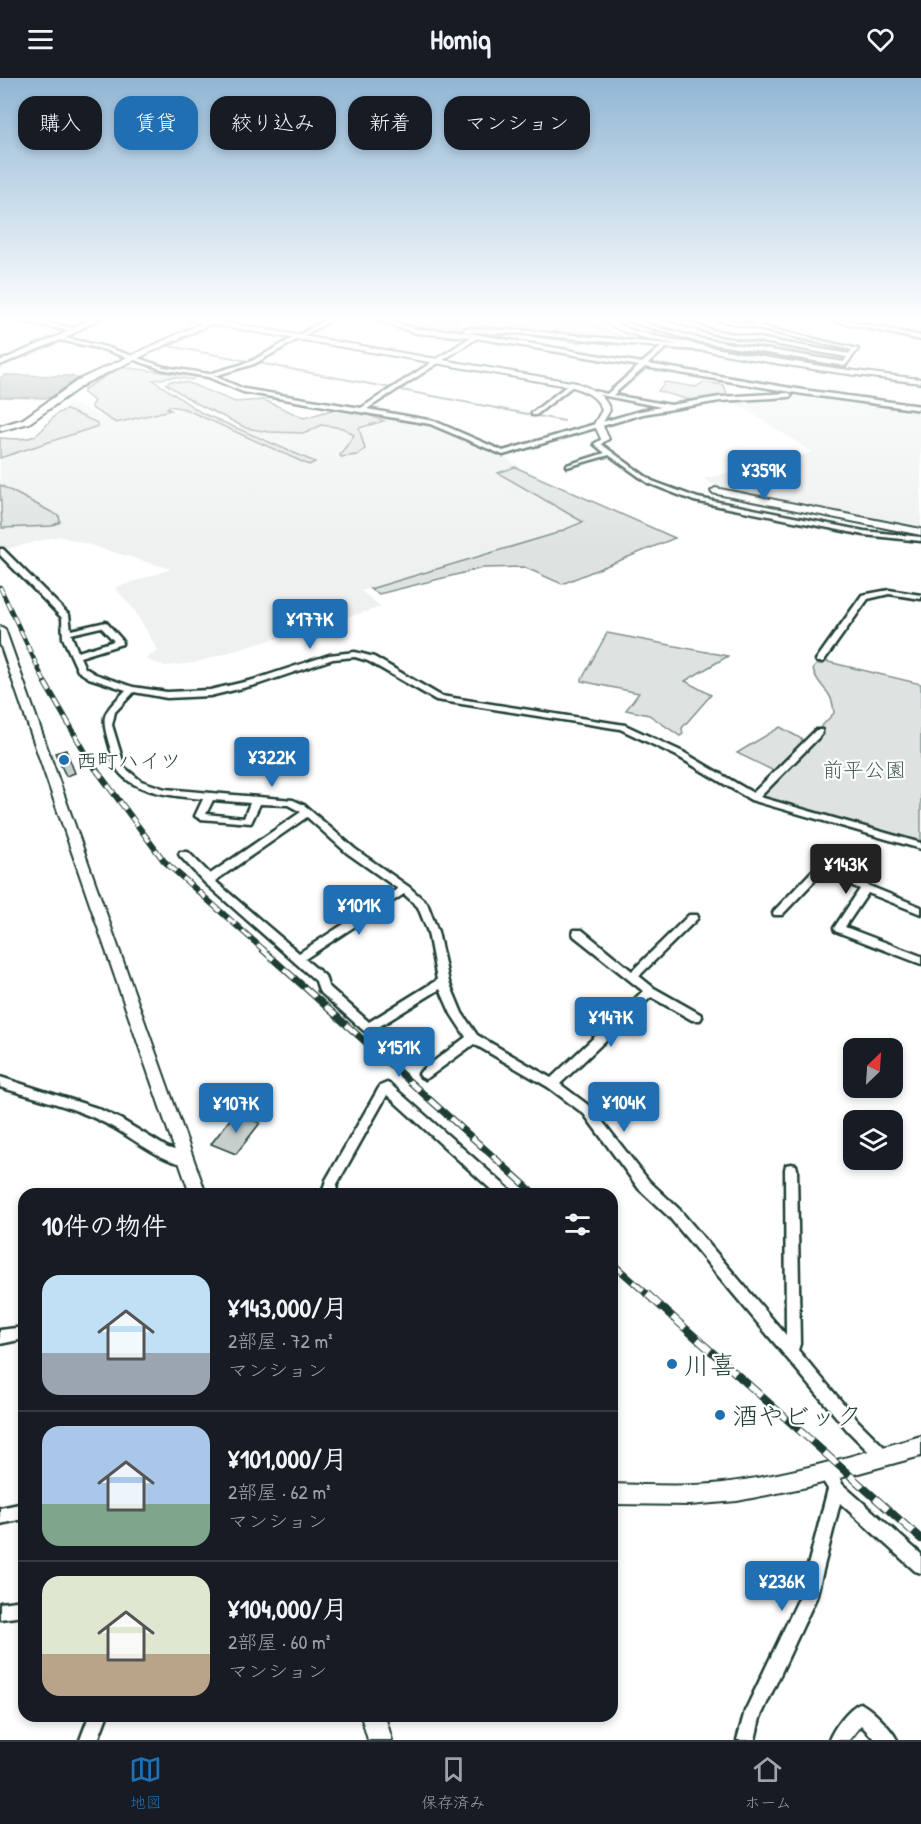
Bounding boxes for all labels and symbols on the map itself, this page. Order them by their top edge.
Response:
pin: ¥359K [722,450,806,501]
pin: ¥177K [268,599,352,650]
pin: ¥322K [230,737,314,788]
place label: 西町ハイツ [76,746,181,775]
marker: 西町ハイツ [57,753,71,767]
park label: 前平公園 [822,755,906,784]
pin: ¥143K [804,844,888,895]
pin: ¥101K [317,885,401,936]
pin: ¥147K [569,997,653,1048]
pin: ¥151K [357,1027,441,1078]
north arrow [843,1038,903,1098]
pin: ¥104K [582,1082,666,1133]
pin: ¥107K [194,1083,278,1134]
place label: 川喜 [684,1347,736,1382]
marker: 川喜 [665,1357,679,1371]
place label: 酒やビック [732,1398,862,1433]
marker: 酒やビック [713,1408,727,1422]
pin: ¥236K [740,1561,824,1612]

